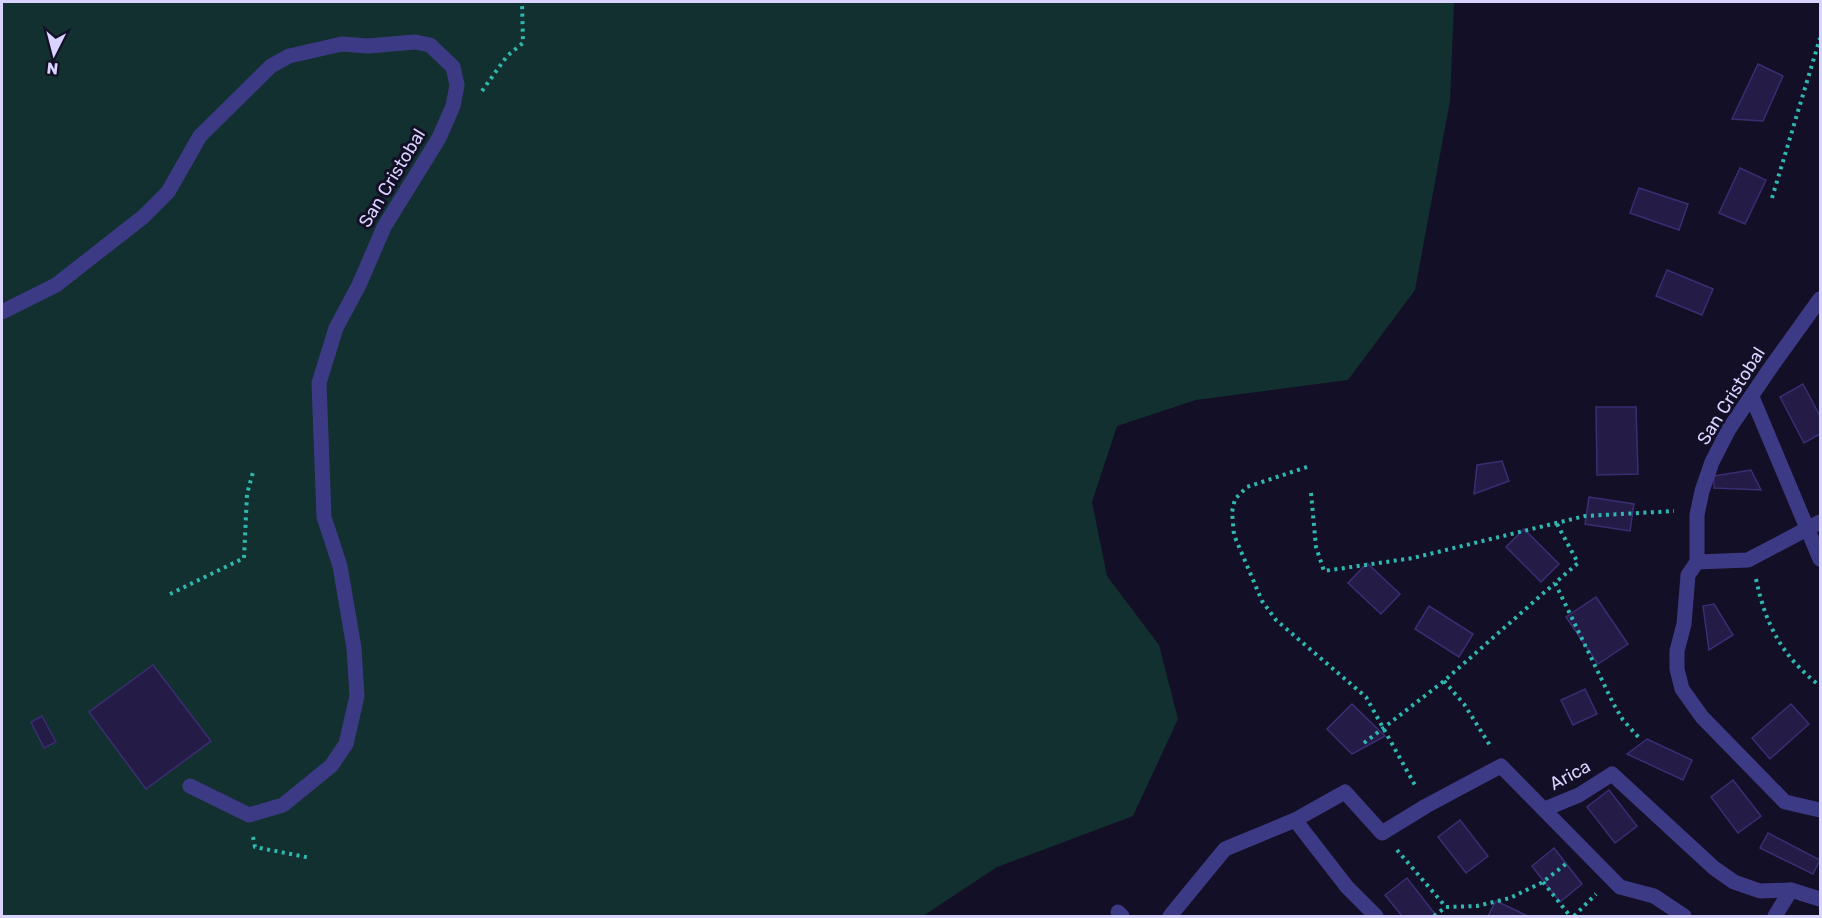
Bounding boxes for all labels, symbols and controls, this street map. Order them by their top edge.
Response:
north arrow [24,24,84,84]
text: N [46,58,59,78]
street label: San Cristobal [354,125,430,231]
street label: San Cristobal [1692,343,1770,449]
street label: Arica [1546,755,1594,795]

